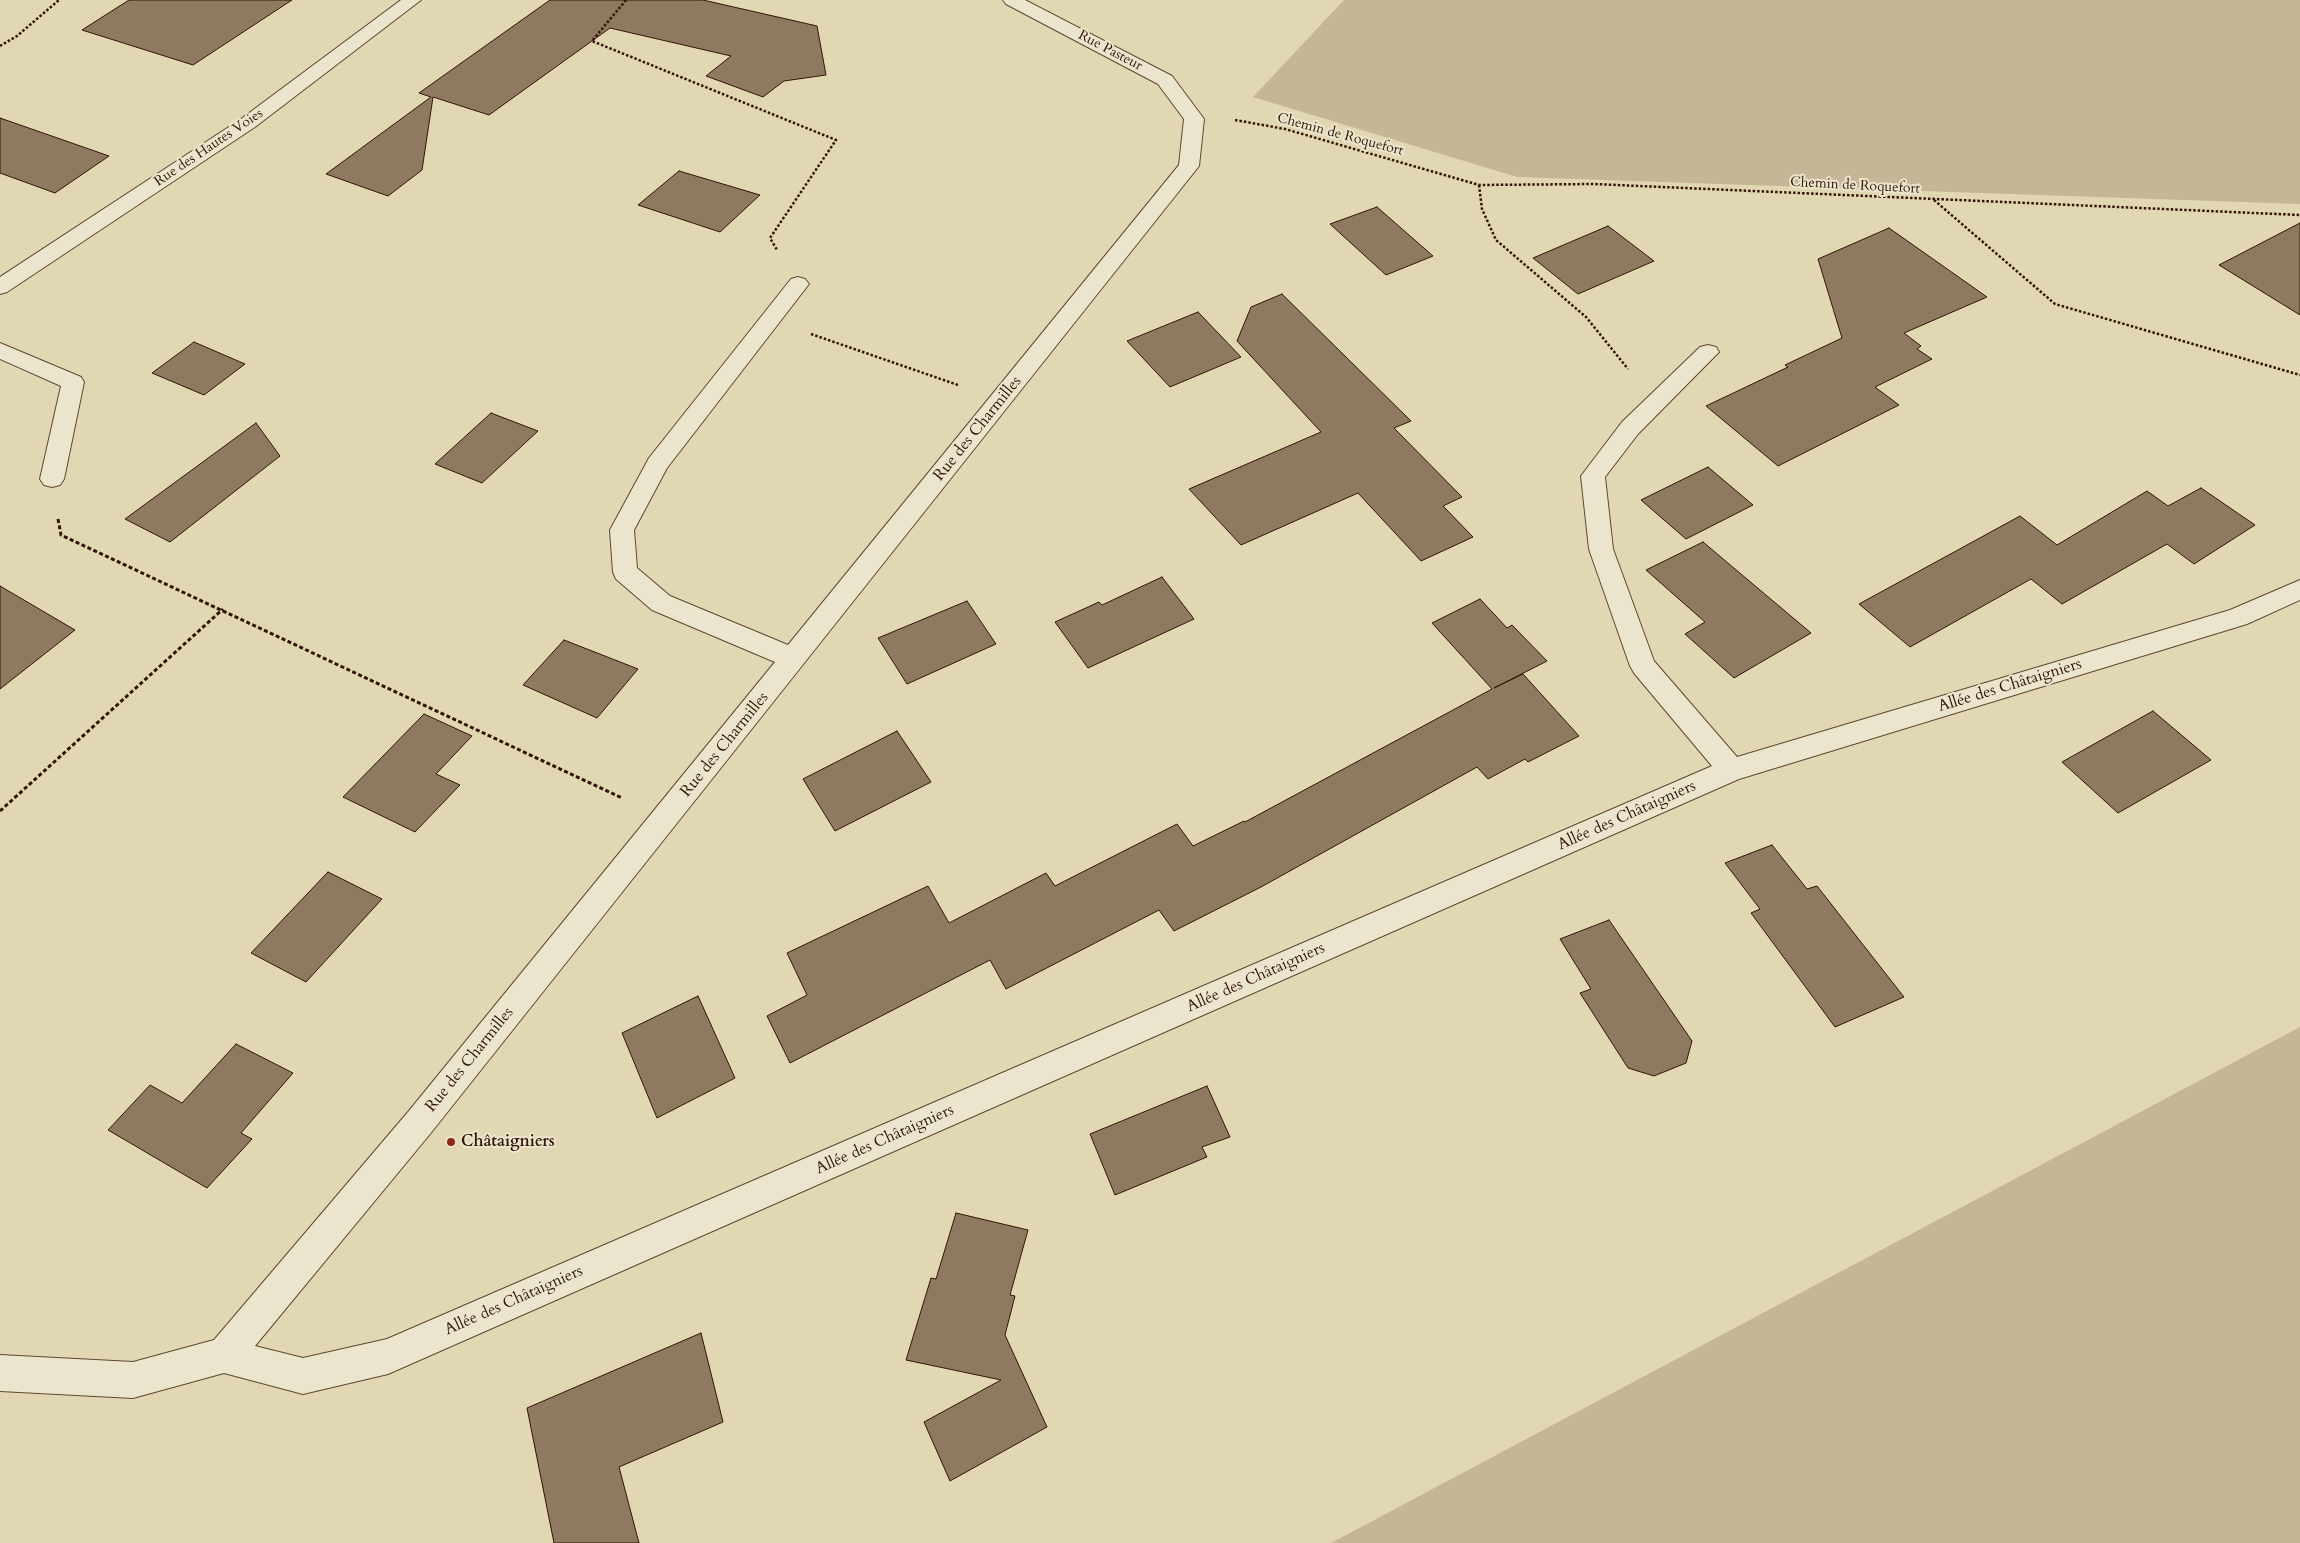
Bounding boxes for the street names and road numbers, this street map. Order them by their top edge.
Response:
street label: Rue Pasteur [1075,27,1145,75]
street label: Rue des Hautes Voies [152,105,266,191]
street label: Chemin de Roquefort [1275,110,1405,160]
street label: Chemin de Roquefort [1790,174,1920,198]
street label: Rue des Charmilles [930,373,1026,485]
street label: Allée des Châtaigniers [1936,655,2084,717]
street label: Rue des Charmilles [677,689,773,801]
street label: Allée des Châtaigniers [1555,777,1699,855]
street label: Allée des Châtaigniers [1184,939,1328,1017]
street label: Rue des Charmilles [422,1004,518,1116]
street label: Allée des Châtaigniers [813,1101,957,1179]
street label: Allée des Châtaigniers [442,1262,586,1340]

